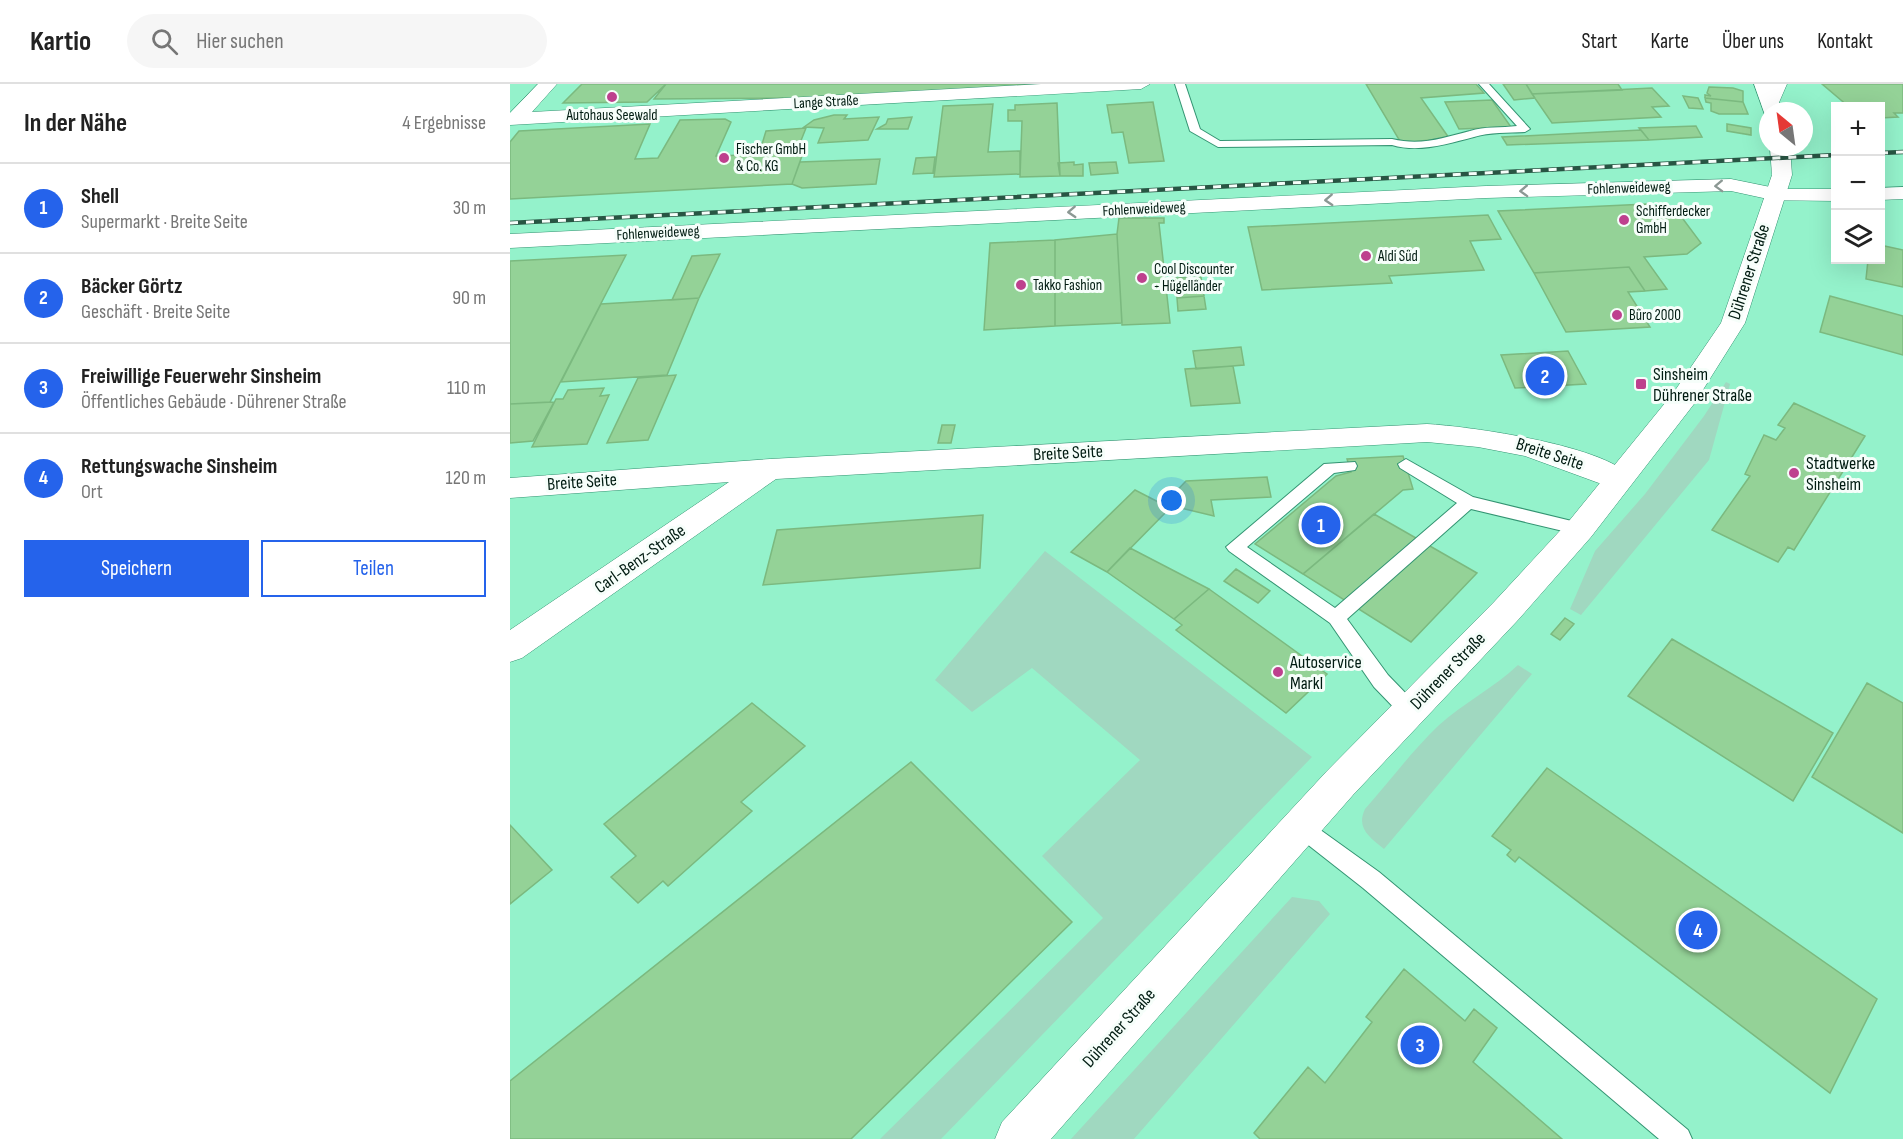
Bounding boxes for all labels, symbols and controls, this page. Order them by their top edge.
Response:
search box [127,14,547,68]
text: Kartio [30,25,91,58]
icon: search [148,25,181,58]
text: Hier suchen [196,28,284,55]
text: Start [1581,29,1618,54]
text: Karte [1651,29,1689,54]
text: Über uns [1722,29,1784,54]
text: Kontakt [1817,29,1873,54]
marker: Autohaus Seewald [605,90,619,104]
street label: Lange Straße [793,91,859,113]
north arrow [1759,102,1813,156]
map controls [1831,102,1885,264]
button: + [1831,102,1885,156]
place label: Autohaus Seewald [565,106,658,125]
text: In der Nähe [24,108,127,139]
text: 4 Ergebnisse [402,111,486,135]
place label: Fischer GmbH & Co. KG [736,140,806,176]
marker: Fischer GmbH & Co. KG [717,151,731,165]
button: − [1831,156,1885,210]
street label: Fohlenweideweg [1587,177,1671,199]
one-way arrow [1715,179,1724,192]
text: Shell [81,183,119,210]
one-way arrow [1520,185,1529,197]
one-way arrow [1325,193,1334,206]
text: 1 [40,196,47,220]
text: 30 m [453,196,486,220]
street label: Fohlenweideweg [1102,197,1186,221]
place label: Schifferdecker GmbH [1636,202,1711,238]
one-way arrow [1067,206,1076,219]
text: Supermarkt · Breite Seite [81,210,248,234]
button: layers [1831,210,1885,264]
marker: Schifferdecker GmbH [1617,213,1631,227]
street label: Fohlenweideweg [616,221,700,245]
street label: Dührener Straße [1724,222,1774,322]
place label: Aldi Süd [1377,247,1418,266]
marker: Aldi Süd [1359,249,1373,263]
place label: Cool Discounter - Hügelländer [1154,260,1235,296]
marker: Cool Discounter - Hügelländer [1135,271,1149,285]
text: Bäcker Görtz [81,273,182,300]
place label: Takko Fashion [1033,276,1102,295]
marker: Takko Fashion [1014,278,1028,292]
text: 2 [39,286,48,310]
text: 90 m [452,286,486,310]
text: Geschäft · Breite Seite [81,300,230,324]
place label: Büro 2000 [1629,306,1681,325]
marker: Büro 2000 [1610,308,1624,322]
pin: 2 [1526,354,1564,398]
text: Freiwillige Feuerwehr Sinsheim [81,363,321,390]
place label: Sinsheim Dührener Straße [1653,364,1752,406]
text: 3 [39,376,48,400]
text: 110 m [447,376,486,400]
marker: Sinsheim Dührener Straße [1634,377,1648,391]
text: Öffentliches Gebäude · Dührener Straße [81,390,347,414]
street label: Breite Seite [1514,433,1586,475]
street label: Breite Seite [1033,441,1103,465]
text: Rettungswache Sinsheim [81,453,277,480]
place label: Stadtwerke Sinsheim [1806,453,1875,495]
text: 4 [39,466,48,490]
text: 120 m [446,466,486,490]
marker: Stadtwerke Sinsheim [1787,466,1801,480]
street label: Breite Seite [546,469,618,495]
text: Ort [81,480,103,504]
your location [1157,486,1186,515]
pin: 1 [1302,502,1340,548]
street label: Carl-Benz-Straße [591,520,689,598]
button: Speichern [24,540,249,597]
button: Teilen [261,540,486,597]
street label: Dührener Straße [1406,628,1490,714]
place label: Autoservice Markl [1289,652,1362,694]
marker: Autoservice Markl [1271,665,1285,679]
pin: 4 [1678,908,1718,952]
street label: Dührener Straße [1078,984,1160,1072]
pin: 3 [1400,1022,1440,1068]

